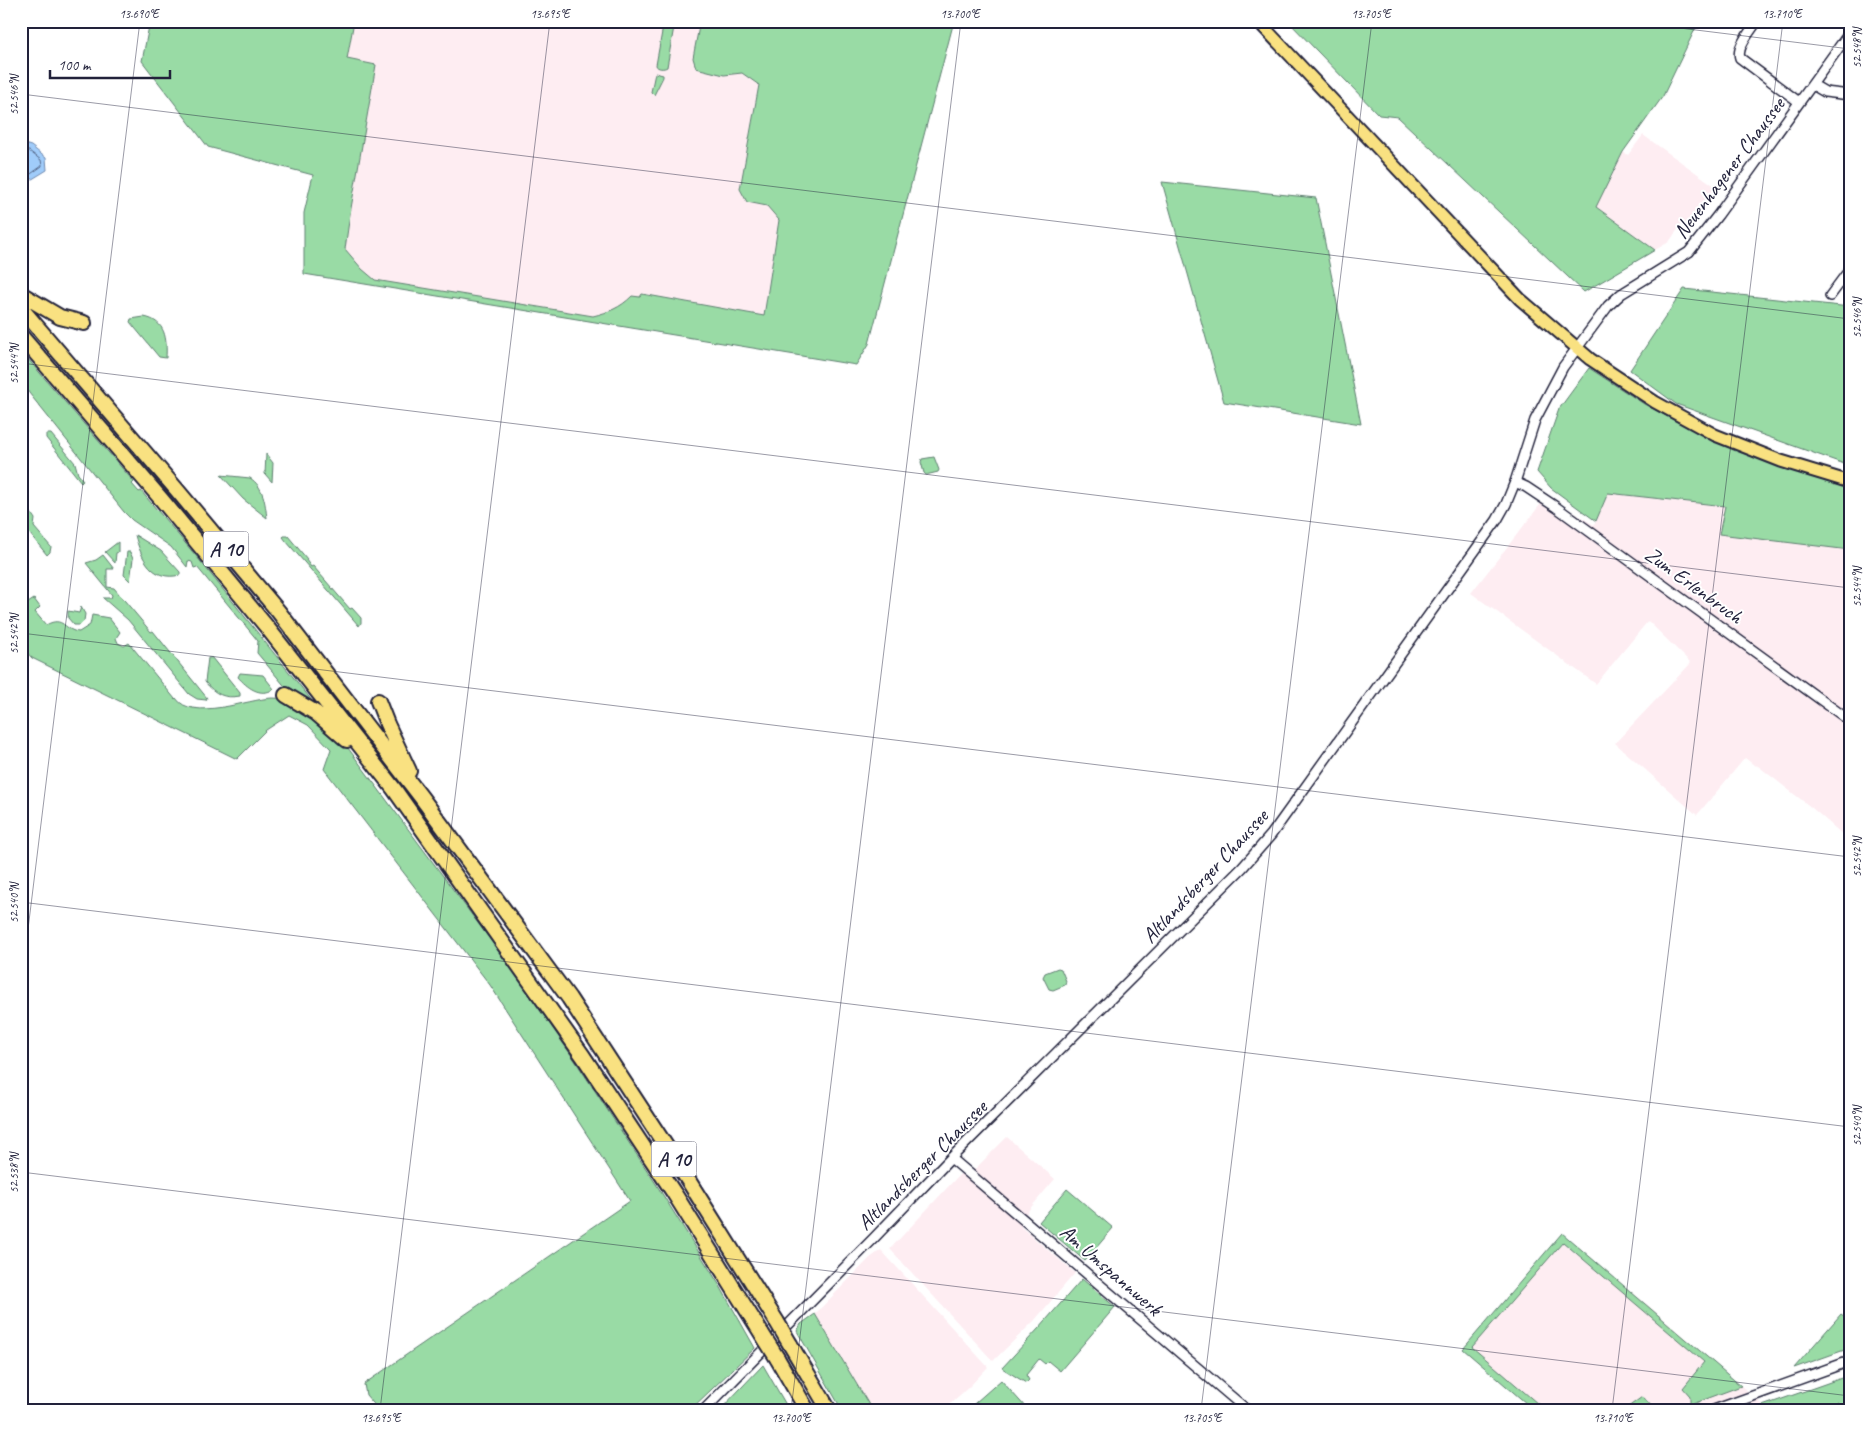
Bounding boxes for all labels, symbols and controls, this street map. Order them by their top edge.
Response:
text: 13.690°E [119,6,160,22]
text: 13.695°E [530,6,571,22]
text: 13.700°E [940,6,981,22]
text: 13.705°E [1351,6,1392,22]
text: 13.710°E [1762,6,1803,22]
text: 52.548°N [1849,26,1865,68]
scale bar [50,48,170,80]
text: 100 m [58,56,92,75]
text: 52.546°N [6,73,22,115]
street label: Neuenhagener Chaussee [1667,91,1792,244]
text: 52.546°N [1849,296,1865,338]
text: 52.544°N [6,342,22,384]
road number: A 10 [204,532,248,566]
street label: Zum Erlenbruch [1640,541,1749,630]
text: 52.544°N [1849,565,1865,607]
text: 52.542°N [6,612,22,654]
street label: Altlandsberger Chaussee [1136,802,1275,948]
text: 52.542°N [1849,835,1865,877]
text: 52.540°N [6,881,22,923]
street label: Altlandsberger Chaussee [851,1093,994,1236]
text: 52.540°N [1849,1104,1865,1146]
road number: A 10 [652,1142,696,1176]
text: 52.538°N [6,1151,22,1193]
street label: Am Umspannwerk [1055,1219,1168,1322]
text: 13.695°E [361,1410,402,1426]
text: 13.700°E [771,1410,812,1426]
text: 13.705°E [1182,1410,1223,1426]
text: 13.710°E [1593,1410,1634,1426]

